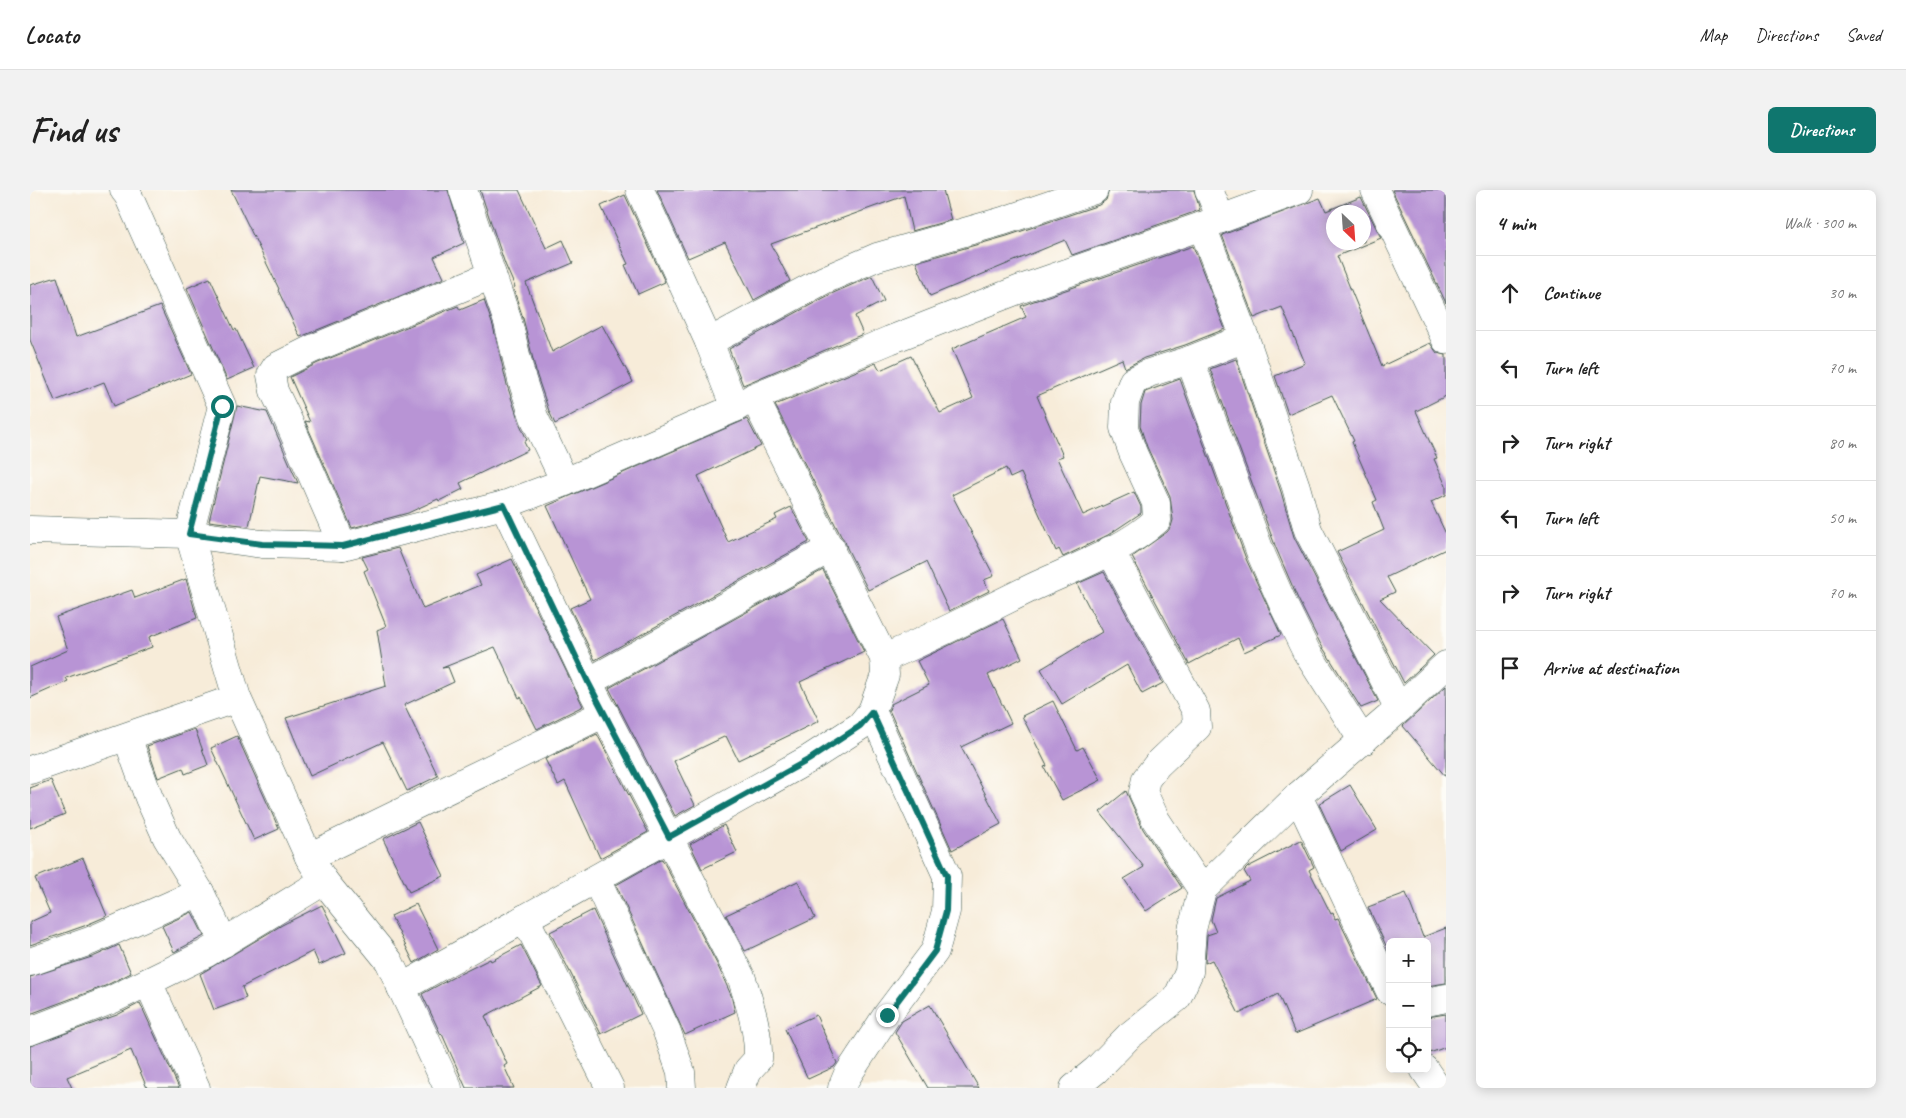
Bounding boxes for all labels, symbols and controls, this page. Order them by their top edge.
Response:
text: Locato [25,20,79,50]
text: Map [1700,24,1727,46]
text: Directions [1755,24,1818,46]
text: Saved [1846,24,1881,46]
button: Directions [1768,107,1876,153]
text: Find us [30,108,117,153]
north arrow [1326,205,1371,250]
text: 4 min [1496,210,1536,236]
text: Walk · 300 m [1784,213,1856,233]
icon: ahead [1496,279,1524,307]
text: Continue [1543,281,1600,305]
text: 30 m [1829,283,1856,303]
icon: left [1496,354,1524,382]
text: Turn left [1543,356,1598,380]
text: 70 m [1829,358,1856,378]
route start [211,395,234,418]
icon: right [1496,429,1524,457]
text: Turn right [1543,431,1610,455]
text: 80 m [1829,433,1856,453]
icon: left [1496,504,1524,532]
text: Turn left [1543,506,1598,530]
text: 50 m [1829,508,1856,528]
icon: right [1496,579,1524,607]
text: Turn right [1543,581,1610,605]
text: 70 m [1829,583,1856,603]
icon: arrive [1496,654,1524,682]
text: Arrive at destination [1543,656,1679,680]
map controls [1386,938,1431,1073]
button: + [1386,938,1431,983]
button: − [1386,983,1431,1028]
route end [876,1004,899,1027]
button: locate [1386,1028,1431,1073]

